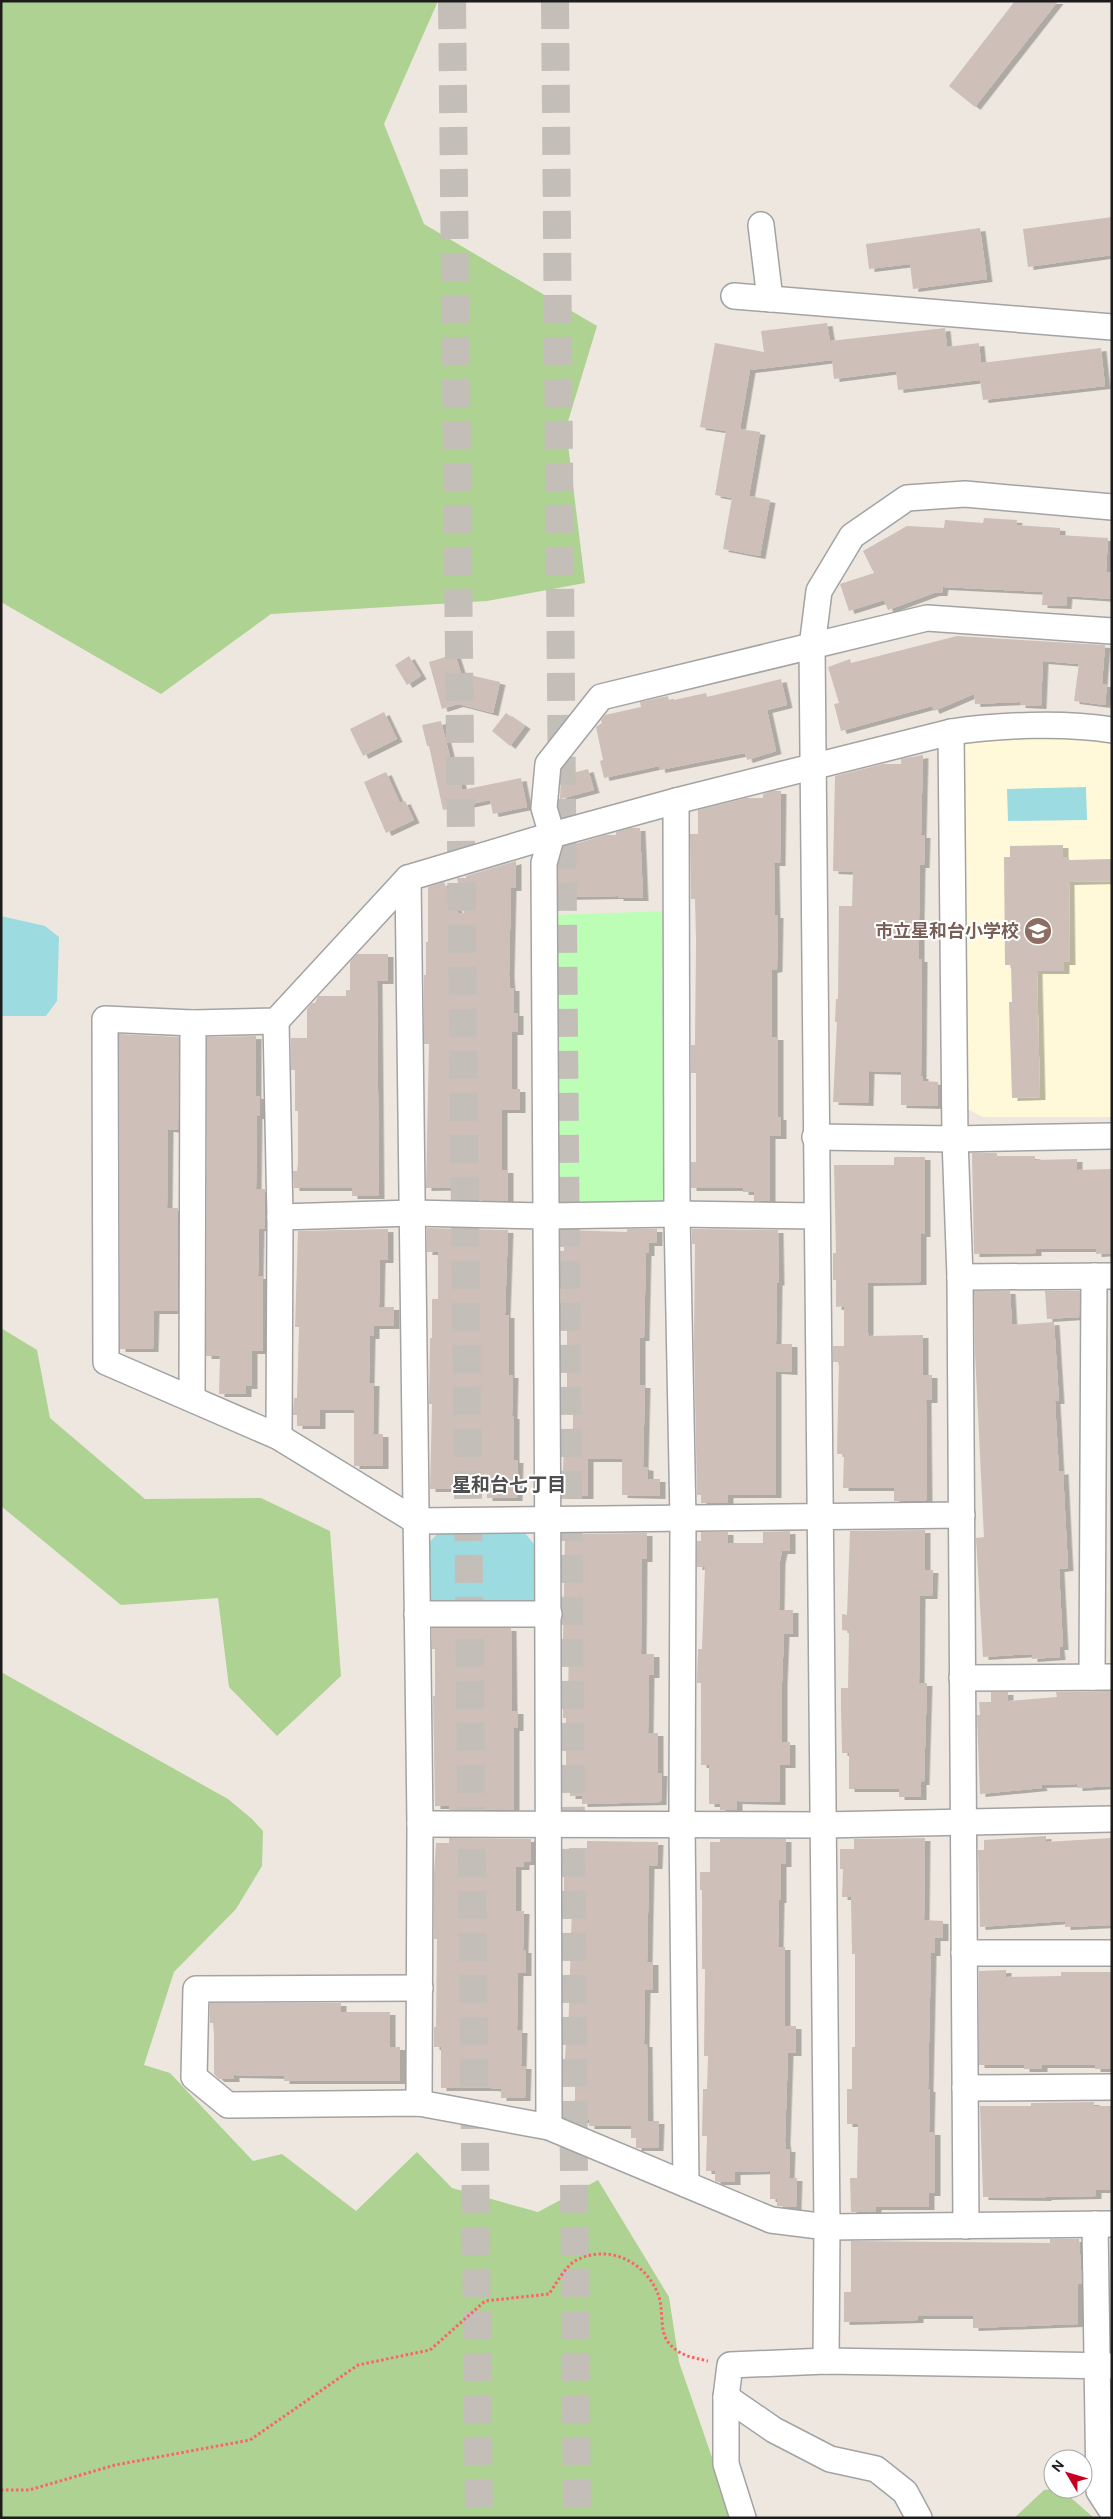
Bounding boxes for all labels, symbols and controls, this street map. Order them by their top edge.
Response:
school or university icon: 市立星和台小学校 [1023,916,1053,946]
place label: 市立星和台小学校 [875,919,1019,943]
district label: 星和台七丁目 [452,1472,566,1497]
north arrow [1043,2449,1093,2499]
text: N [1048,2456,1068,2476]

